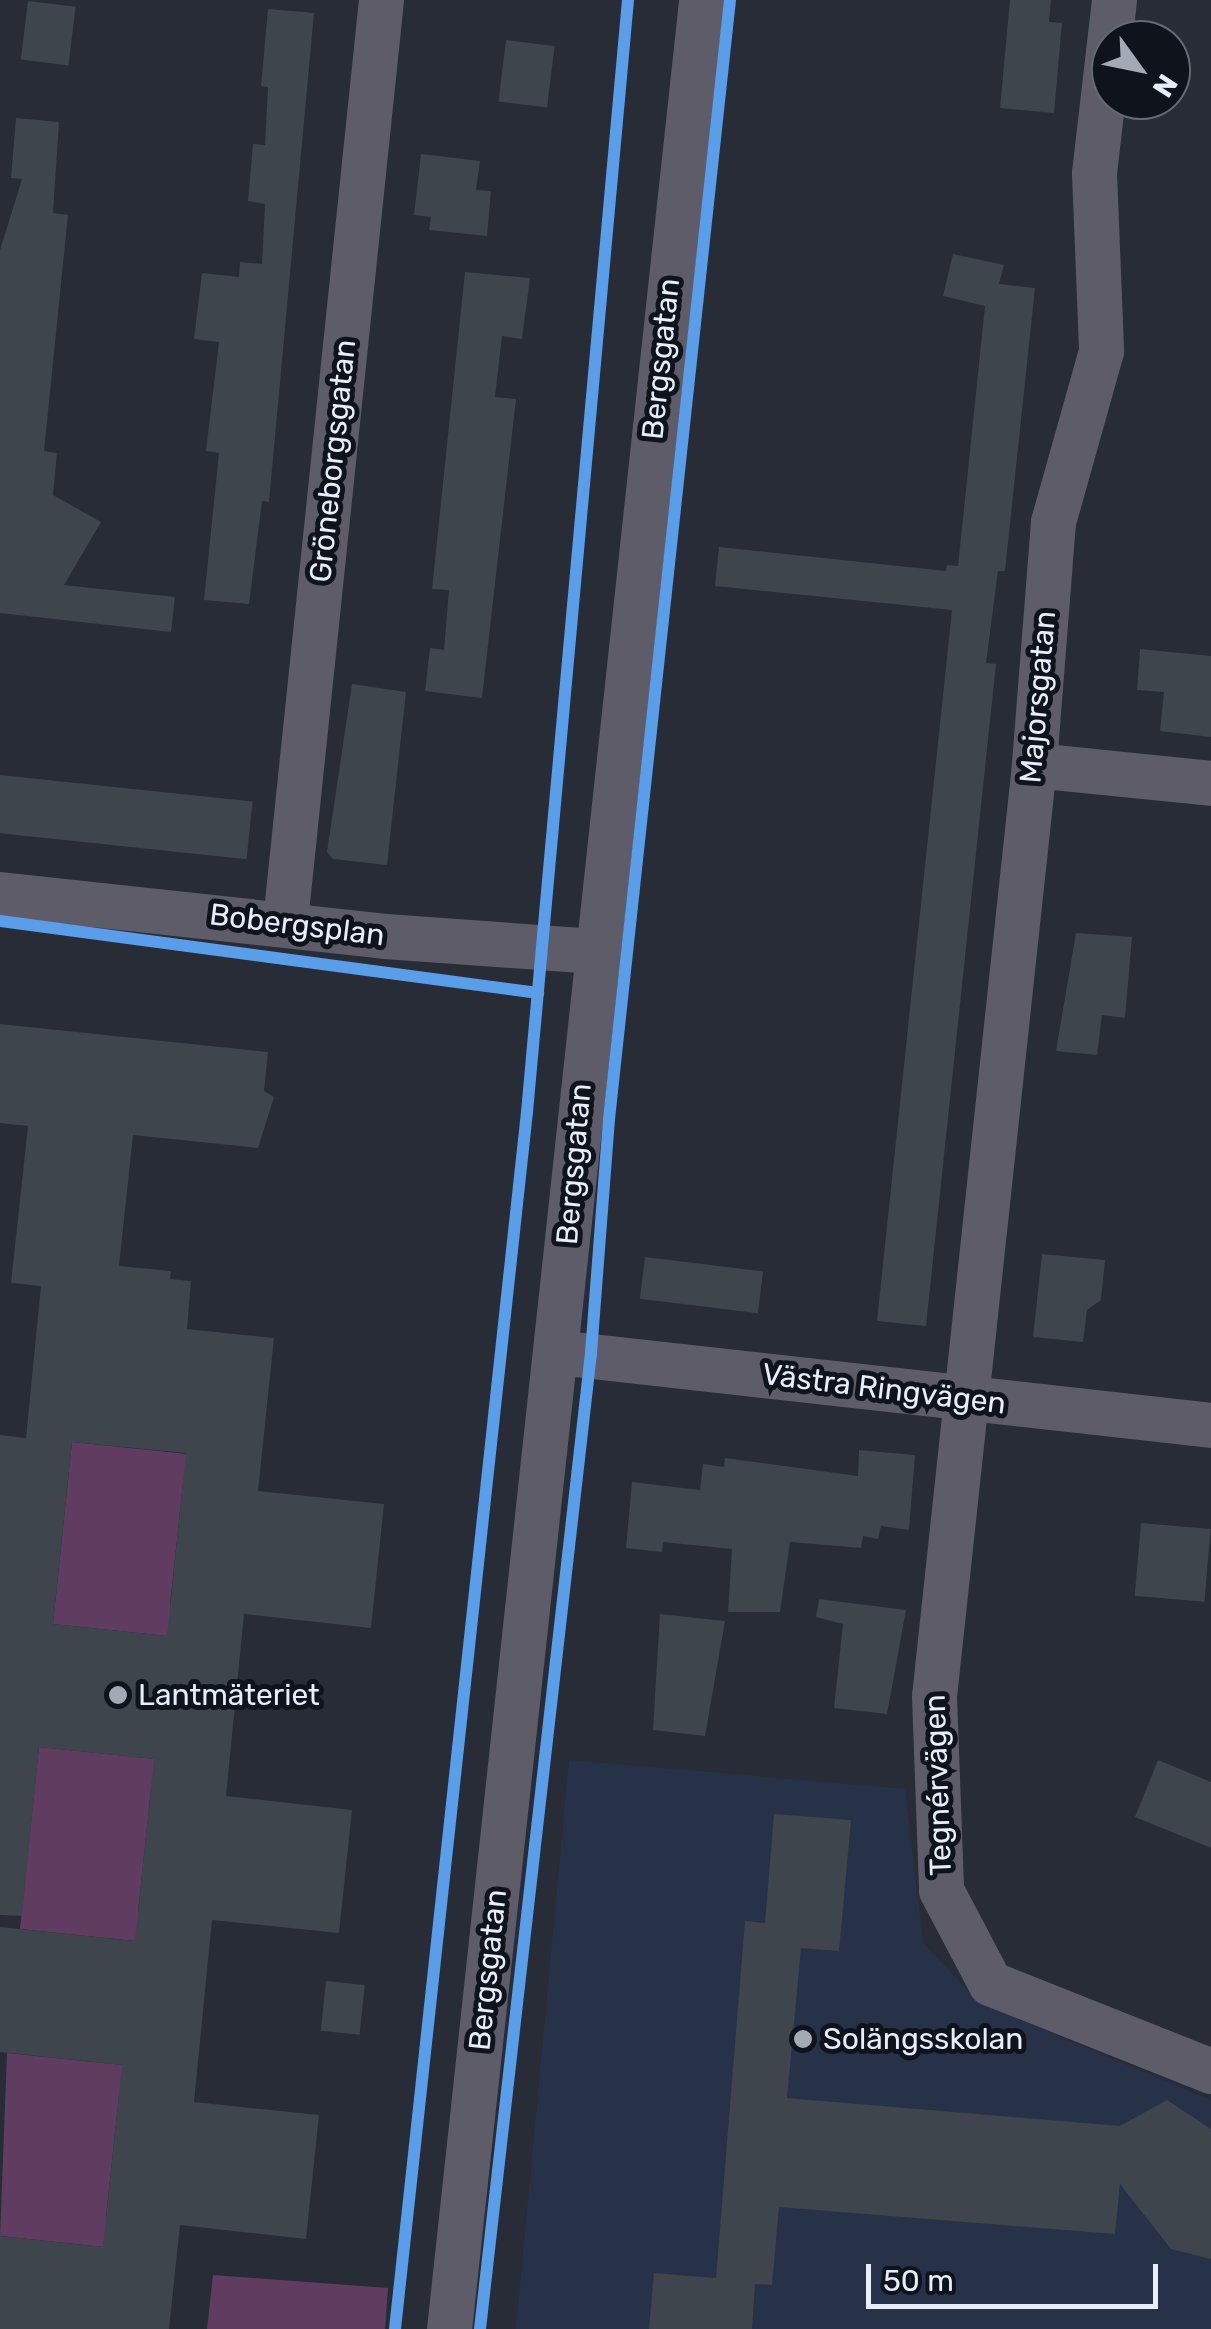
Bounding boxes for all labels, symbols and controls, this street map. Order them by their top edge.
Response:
north arrow [1091,20,1191,120]
text: N [1146,68,1184,103]
street label: Bergsgatan [635,277,687,441]
street label: Gröneborgsgatan [302,338,364,584]
street label: Majorsgatan [1013,609,1063,785]
street label: Bobergsplan [207,896,387,954]
street label: Bergsgatan [549,1082,599,1246]
street label: Västra Ringvägen [760,1356,1008,1422]
place label: Lantmäteriet [138,1677,320,1713]
marker: Lantmäteriet [107,1684,129,1706]
street label: Tegnérvägen [917,1694,959,1876]
street label: Bergsgatan [462,1888,514,2052]
place label: Solängsskolan [823,2021,1023,2057]
marker: Solängsskolan [792,2028,814,2050]
scale bar [871,2244,1164,2306]
text: 50 m [883,2263,954,2299]

